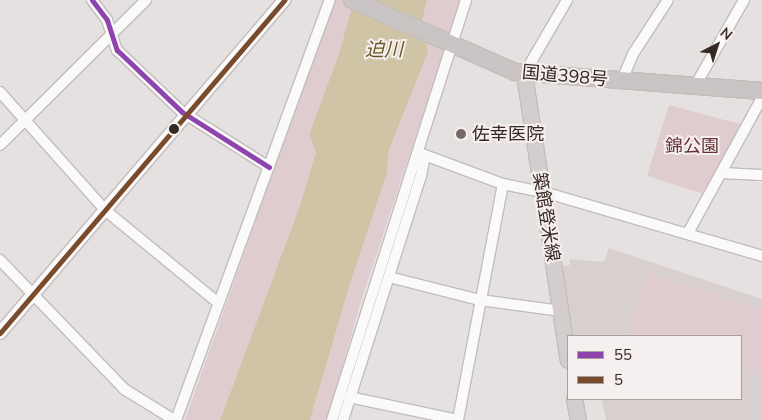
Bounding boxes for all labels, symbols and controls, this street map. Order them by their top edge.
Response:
north arrow [692,20,742,70]
text: N [717,23,736,44]
water label: 迫川 [365,39,403,61]
street label: 国道398号 [521,61,609,91]
place label: 佐幸医院 [472,123,544,145]
unlabelled marker [169,124,179,134]
marker: 佐幸医院 [454,127,468,141]
park label: 錦公園 [665,135,719,157]
street label: 築館登米線 [528,171,564,263]
legend [567,335,742,400]
text: 55 [614,345,632,364]
text: 5 [614,370,623,389]

